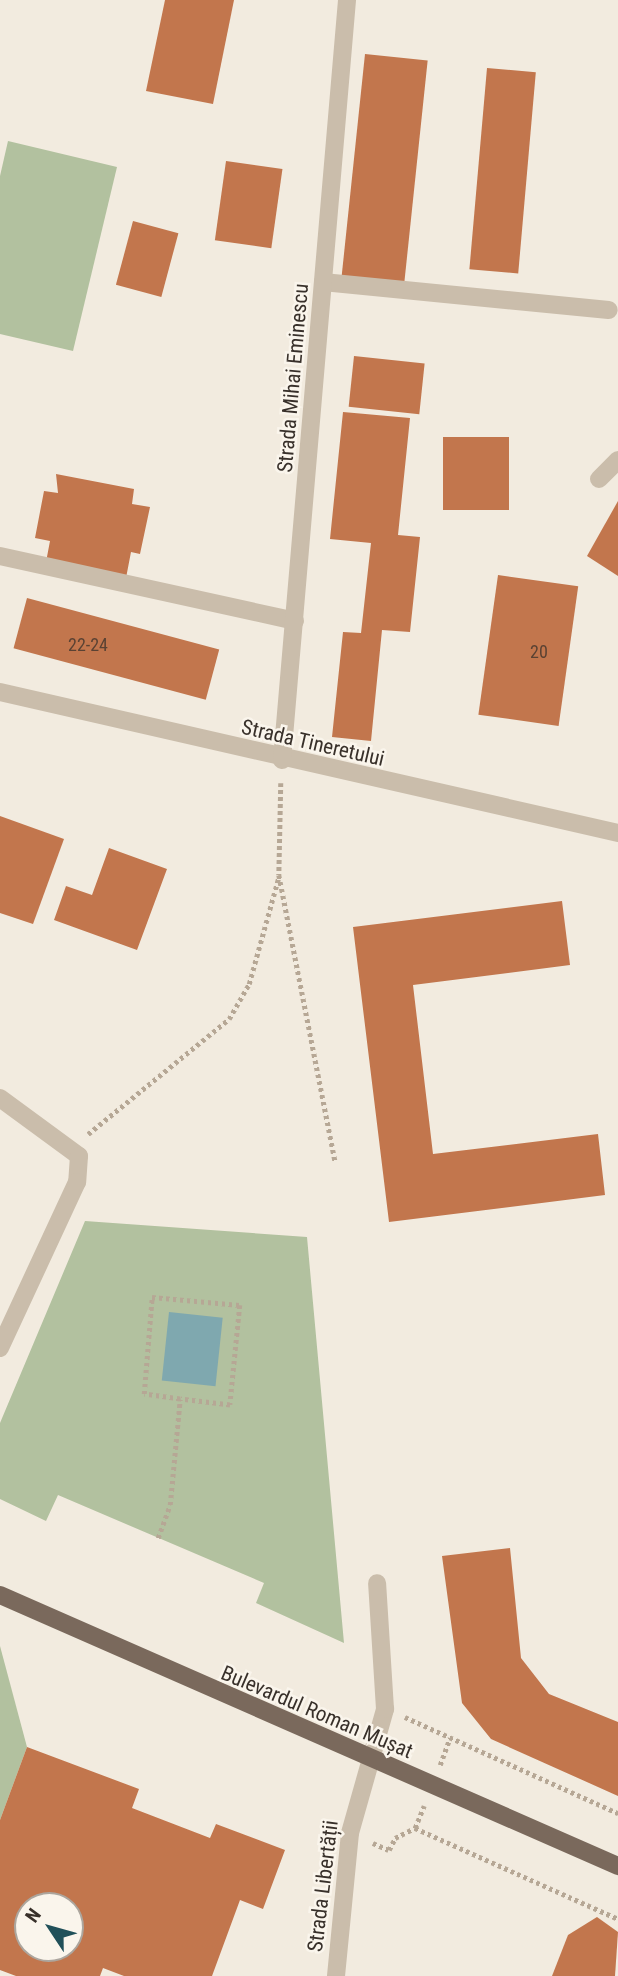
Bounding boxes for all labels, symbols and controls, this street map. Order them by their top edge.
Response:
street label: Strada Mihai Eminescu [272,283,314,473]
house number: 22-24 [68,634,108,656]
house number: 20 [530,641,548,663]
street label: Strada Tineretului [239,714,387,772]
street label: Bulevardul Roman Mușat [217,1660,417,1764]
street label: Strada Libertății [302,1819,344,1953]
north arrow [14,1892,84,1962]
text: N [20,1904,46,1927]

